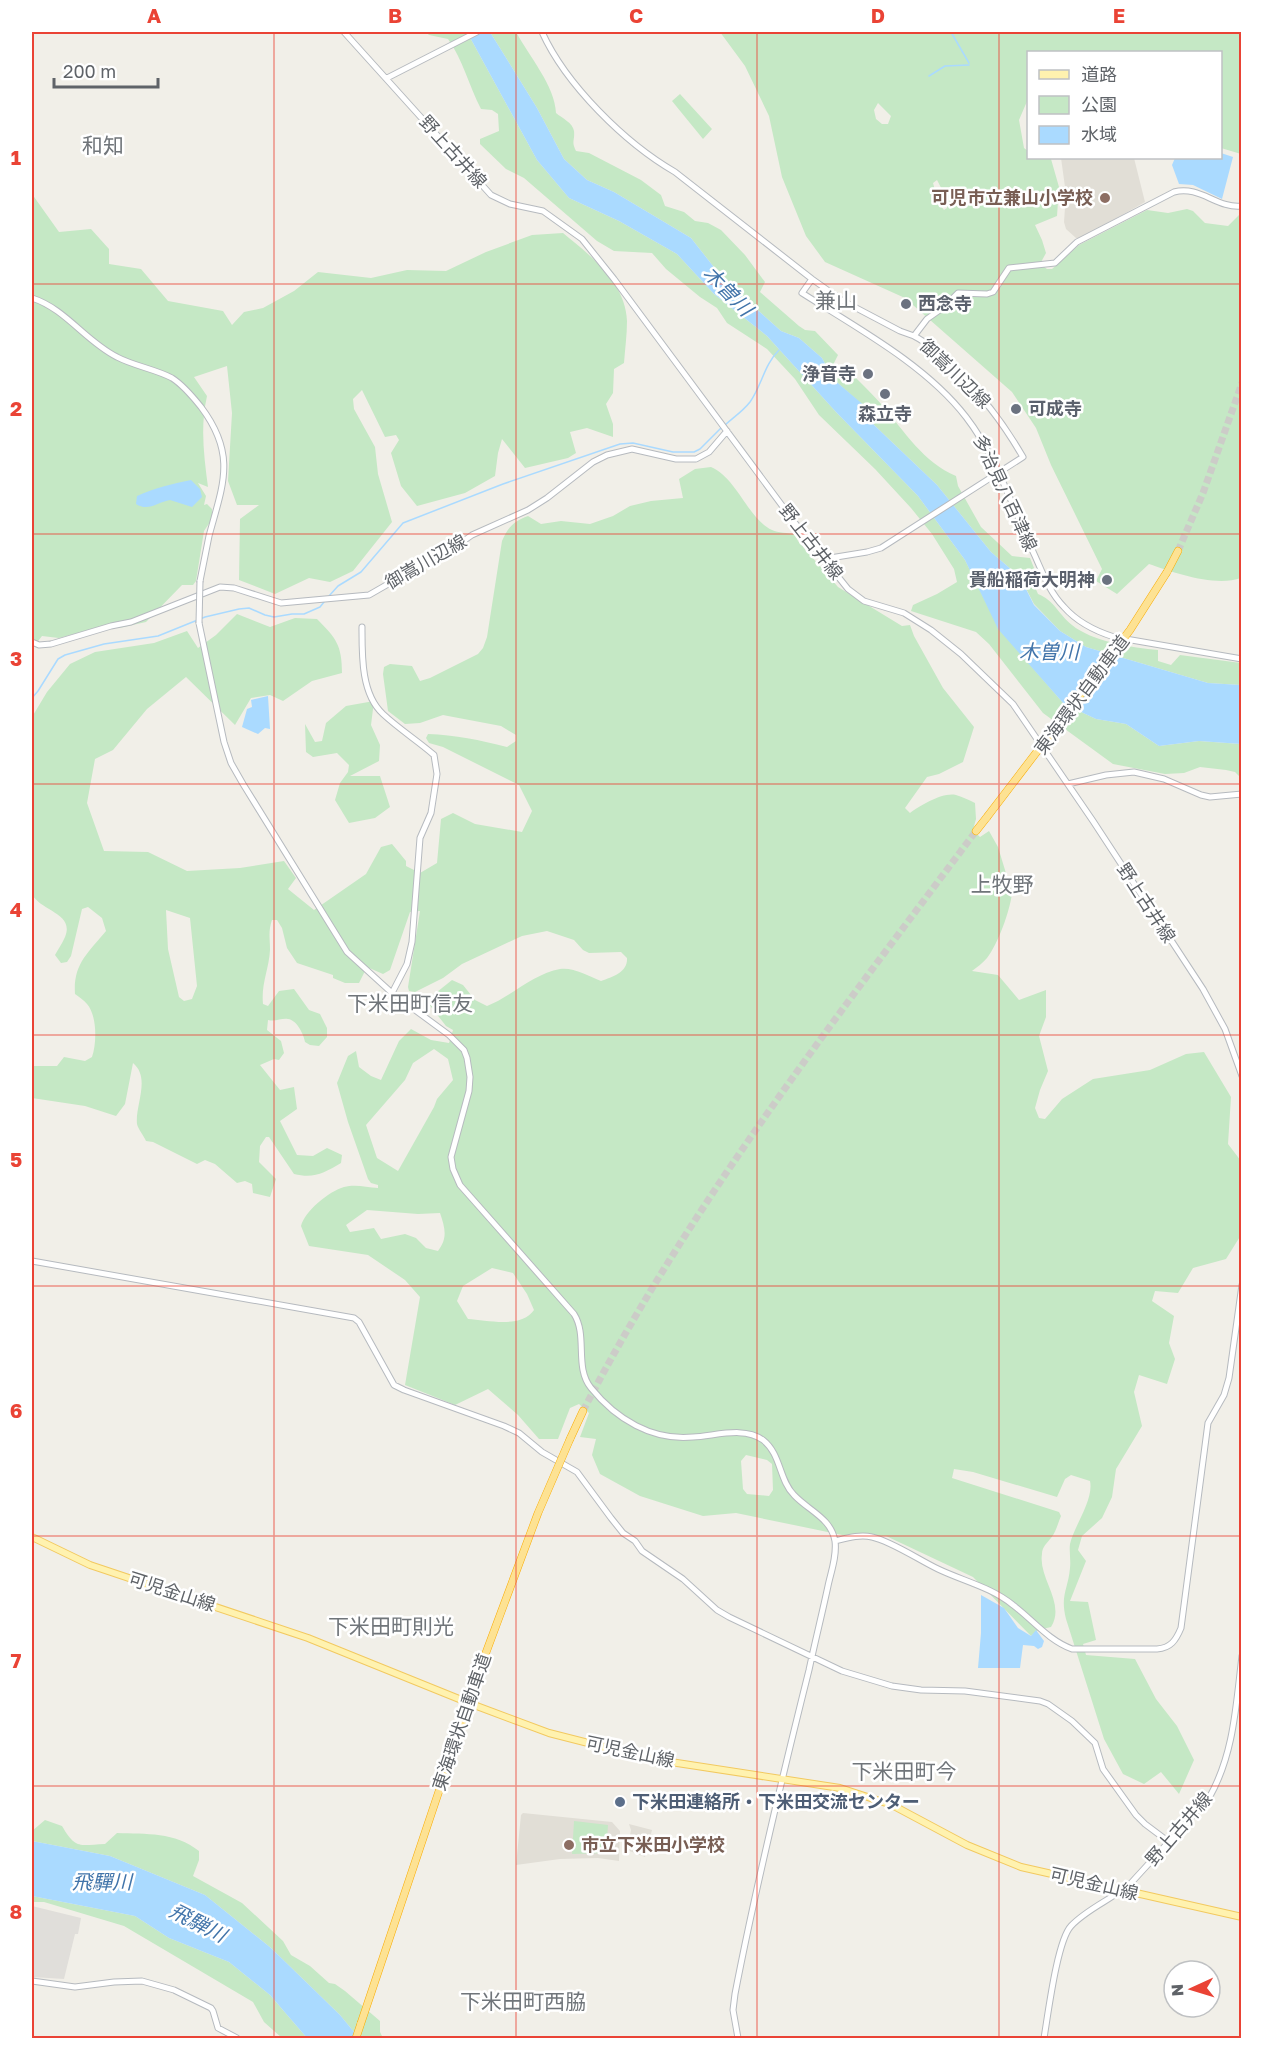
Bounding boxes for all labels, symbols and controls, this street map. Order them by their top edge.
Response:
text: A [147,3,161,27]
text: B [388,3,402,27]
text: C [629,3,643,27]
text: D [871,3,885,27]
text: E [1113,3,1125,27]
scale bar [54,51,158,89]
legend [1027,51,1222,159]
text: 200 m [63,60,116,82]
text: 道路 [1081,63,1117,85]
text: 公園 [1081,93,1117,115]
street label: 野上古井線 [415,111,492,192]
text: 水域 [1081,123,1117,145]
district label: 和知 [82,132,124,158]
text: 1 [11,145,21,169]
place label: 可児市立兼山小学校 [931,186,1093,208]
marker: 可児市立兼山小学校 [1098,191,1112,205]
water label: 木曽川 [699,260,760,322]
district label: 兼山 [815,287,857,313]
place label: 西念寺 [918,292,972,314]
marker: 西念寺 [899,297,913,311]
street label: 御嵩川辺線 [916,334,996,412]
place label: 浄音寺 [802,362,856,384]
marker: 浄音寺 [861,367,875,381]
marker: 森立寺 [878,387,892,401]
text: 2 [10,396,22,420]
place label: 可成寺 [1028,397,1082,419]
place label: 森立寺 [858,402,912,424]
marker: 可成寺 [1009,402,1023,416]
street label: 多治見八百津線 [969,431,1043,554]
street label: 野上古井線 [775,499,848,584]
street label: 御嵩川辺線 [381,529,470,593]
place label: 貴船稲荷大明神 [969,568,1095,590]
marker: 貴船稲荷大明神 [1100,573,1114,587]
street label: 東海環状自動車道 [1029,630,1133,759]
water label: 木曽川 [1019,639,1081,663]
text: 3 [10,646,22,670]
street label: 野上古井線 [1113,859,1181,946]
district label: 上牧野 [971,871,1034,897]
text: 4 [10,897,22,921]
district label: 下米田町信友 [347,990,473,1016]
text: 5 [10,1147,22,1171]
text: 6 [10,1398,22,1422]
street label: 可児金山線 [126,1567,219,1615]
district label: 下米田町則光 [328,1613,454,1639]
text: 7 [11,1648,22,1672]
street label: 東海環状自動車道 [427,1650,495,1793]
street label: 可児金山線 [584,1731,677,1771]
district label: 下米田町今 [852,1758,957,1784]
street label: 野上古井線 [1140,1787,1216,1870]
place label: 下米田連絡所・下米田交流センター [632,1790,920,1812]
marker: 下米田連絡所・下米田交流センター [613,1795,627,1809]
place label: 市立下米田小学校 [581,1833,725,1855]
marker: 市立下米田小学校 [562,1838,576,1852]
street label: 可児金山線 [1048,1862,1141,1904]
water label: 飛驒川 [72,1869,134,1893]
water label: 飛騨川 [166,1898,232,1947]
text: 8 [10,1899,22,1923]
north arrow [1162,1959,1222,2019]
text: N [1167,1983,1187,1997]
district label: 下米田町西脇 [460,1988,586,2014]

